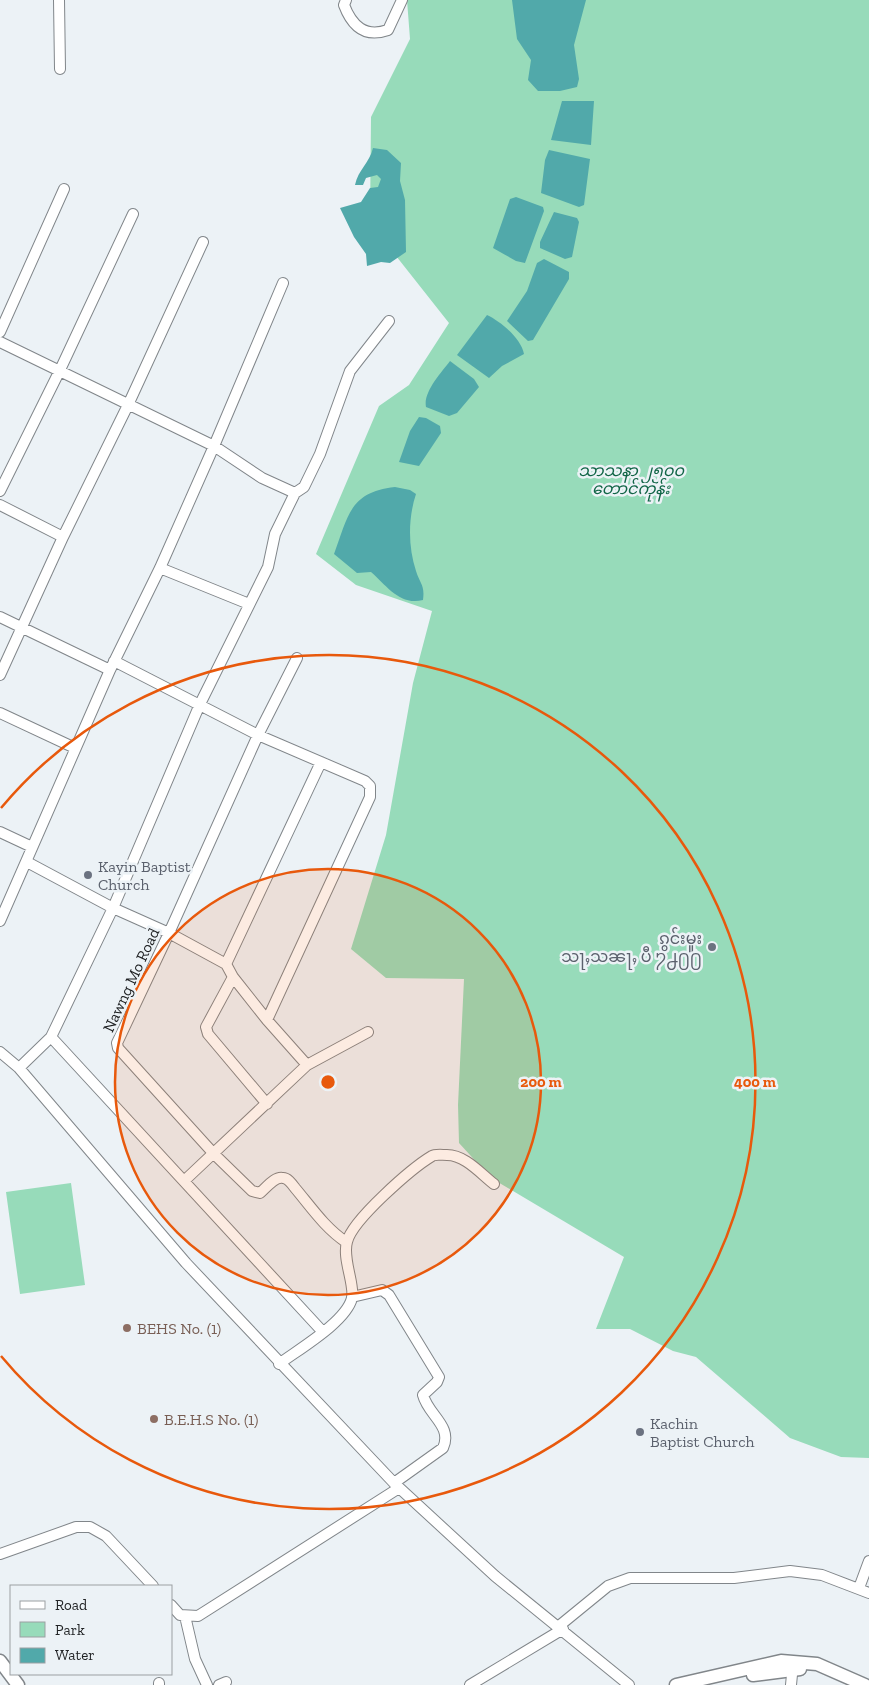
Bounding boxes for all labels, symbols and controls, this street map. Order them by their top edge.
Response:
park label: သာသနာ ၂၅၀၀ တောင်ကုန်း [578,461,684,502]
place label: Kayin Baptist Church [98,857,191,894]
marker: Kayin Baptist Church [82,869,94,881]
street label: Nawng Mo Road [99,925,164,1035]
place label: ၵွင်းမူး သႃႇသၼႃႇ ပီ ႒႕႐႐ [561,927,702,970]
marker: ၵွင်းမူး သႃႇသၼႃႇ ပီ ႒႕႐႐ [706,941,718,953]
centre of rings [319,1073,337,1091]
text: 200 m [520,1073,562,1091]
text: 400 m [734,1073,776,1091]
place label: BEHS No. (1) [137,1319,221,1338]
marker: BEHS No. (1) [121,1322,133,1334]
place label: B.E.H.S No. (1) [164,1410,258,1429]
marker: B.E.H.S No. (1) [148,1413,160,1425]
place label: Kachin Baptist Church [650,1414,755,1451]
marker: Kachin Baptist Church [634,1426,646,1438]
legend [10,1585,172,1675]
text: Road [55,1596,88,1614]
text: Park [55,1621,85,1639]
text: Water [55,1646,95,1664]

